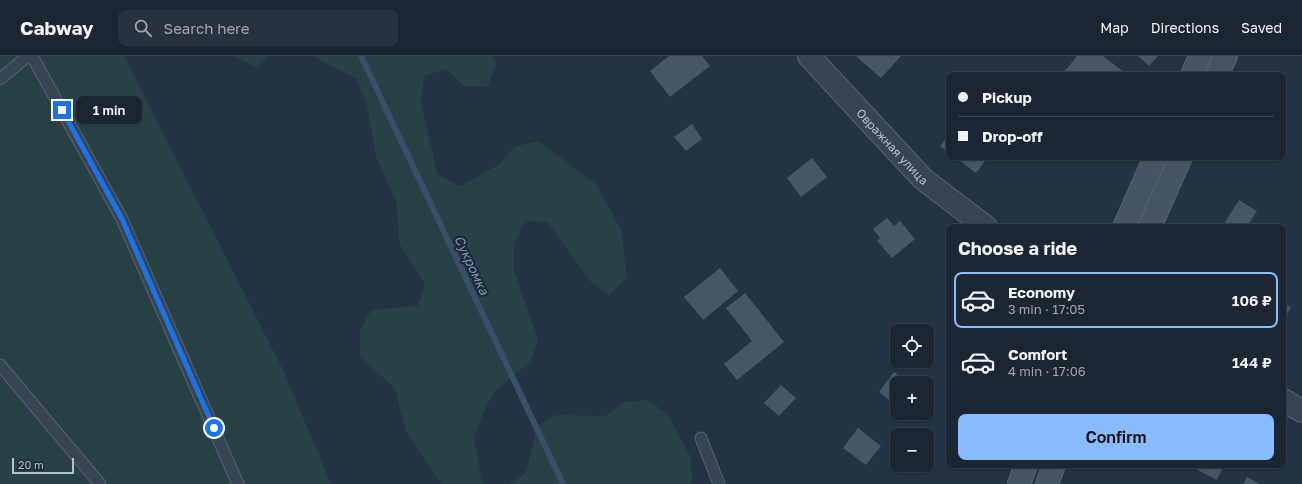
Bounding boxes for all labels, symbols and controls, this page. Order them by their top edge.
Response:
search box [118,10,398,46]
text: Cabway [20,16,94,39]
icon: search [132,17,154,39]
text: Search here [164,19,249,37]
text: Map [1100,19,1129,36]
text: Directions [1151,19,1219,36]
text: Saved [1241,19,1282,36]
text: Pickup [982,88,1032,106]
callout: 1 min [76,96,142,124]
route end [53,101,71,119]
text: 1 min [93,102,125,118]
street label: Овражная улица [854,105,931,188]
text: Drop-off [982,127,1042,145]
water label: Сукромка [451,233,493,298]
text: Choose a ride [958,237,1077,259]
icon: car [960,282,996,318]
text: Economy [1008,283,1075,301]
text: 106 ₽ [1232,291,1272,309]
text: 3 min · 17:05 [1008,301,1085,317]
map controls [890,324,934,472]
button: locate [890,324,934,368]
icon: car [960,344,996,380]
text: Comfort [1008,345,1067,363]
text: 144 ₽ [1232,353,1272,371]
text: 4 min · 17:06 [1008,363,1086,379]
button: + [890,376,934,420]
button: Confirm [958,414,1274,460]
route start [205,419,223,437]
button: − [890,428,934,472]
scale bar [12,456,74,475]
text: 20 m [18,458,44,471]

